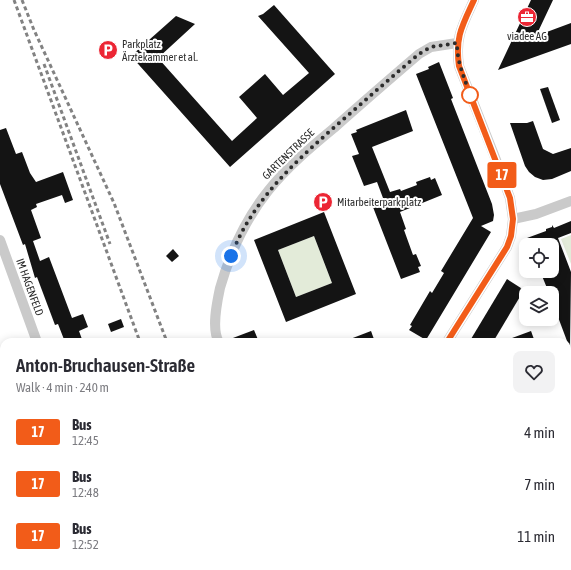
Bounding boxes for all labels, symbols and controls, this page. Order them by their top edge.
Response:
office icon: viadee AG [516,6,538,28]
place label: viadee AG [507,30,547,42]
place label: Parkplatz Ärztekammer et al. [122,38,198,63]
parking icon: Parkplatz Ärztekammer et al. [97,39,119,61]
unlabelled marker [461,86,479,104]
street label: GARTENSTRASSE [260,126,316,182]
line badge: 17 [484,162,520,188]
text: 17 [495,167,509,183]
parking icon: Mitarbeiterparkplatz [312,191,334,213]
place label: Mitarbeiterparkplatz [337,196,421,208]
map controls [519,238,559,326]
button: locate [519,238,559,278]
your location [221,246,241,266]
street label: IM HAGENFELD [14,257,46,317]
button: layers [519,286,559,326]
button: heart [513,351,555,393]
text: Anton-Bruchausen-Straße [16,354,195,376]
text: Walk · 4 min · 240 m [16,380,109,395]
text: Bus [72,416,92,433]
text: 17 [31,424,45,440]
text: 4 min [524,424,555,441]
text: 12:45 [72,433,99,448]
text: Bus [72,468,92,485]
text: 17 [31,476,45,492]
text: 7 min [524,476,555,493]
text: 12:48 [72,485,99,500]
text: Bus [72,520,92,537]
text: 17 [31,528,45,544]
text: 11 min [517,528,555,545]
text: 12:52 [72,537,99,552]

